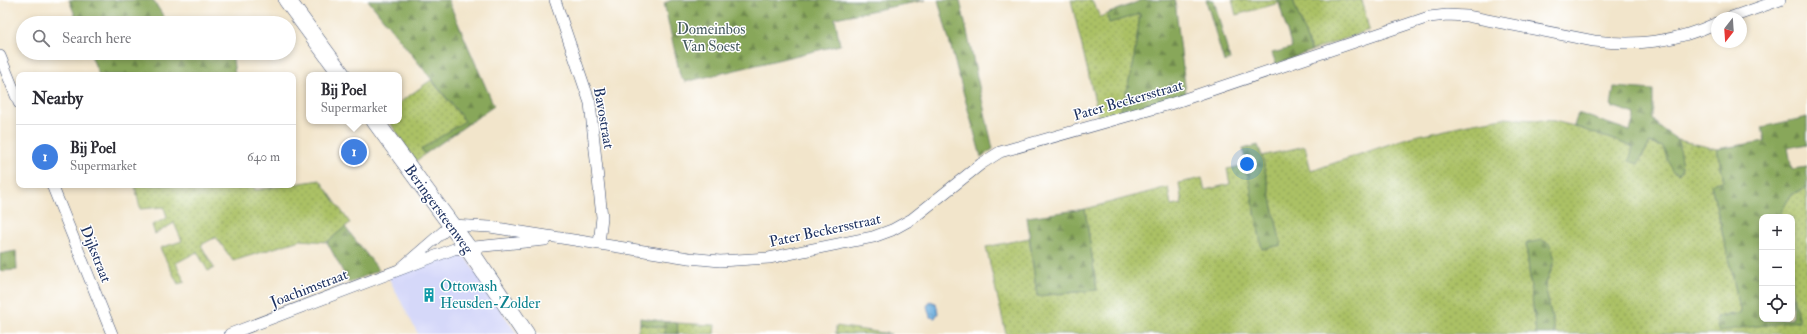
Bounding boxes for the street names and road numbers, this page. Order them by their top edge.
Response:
street label: Pater Beckersstraat [1071,76,1185,125]
street label: Bavostraat [589,86,618,150]
street label: Beringersteenweg [400,161,478,258]
street label: Pater Beckersstraat [768,209,883,252]
street label: Dijkstraat [76,223,116,285]
street label: Joachimstraat [267,265,351,313]

